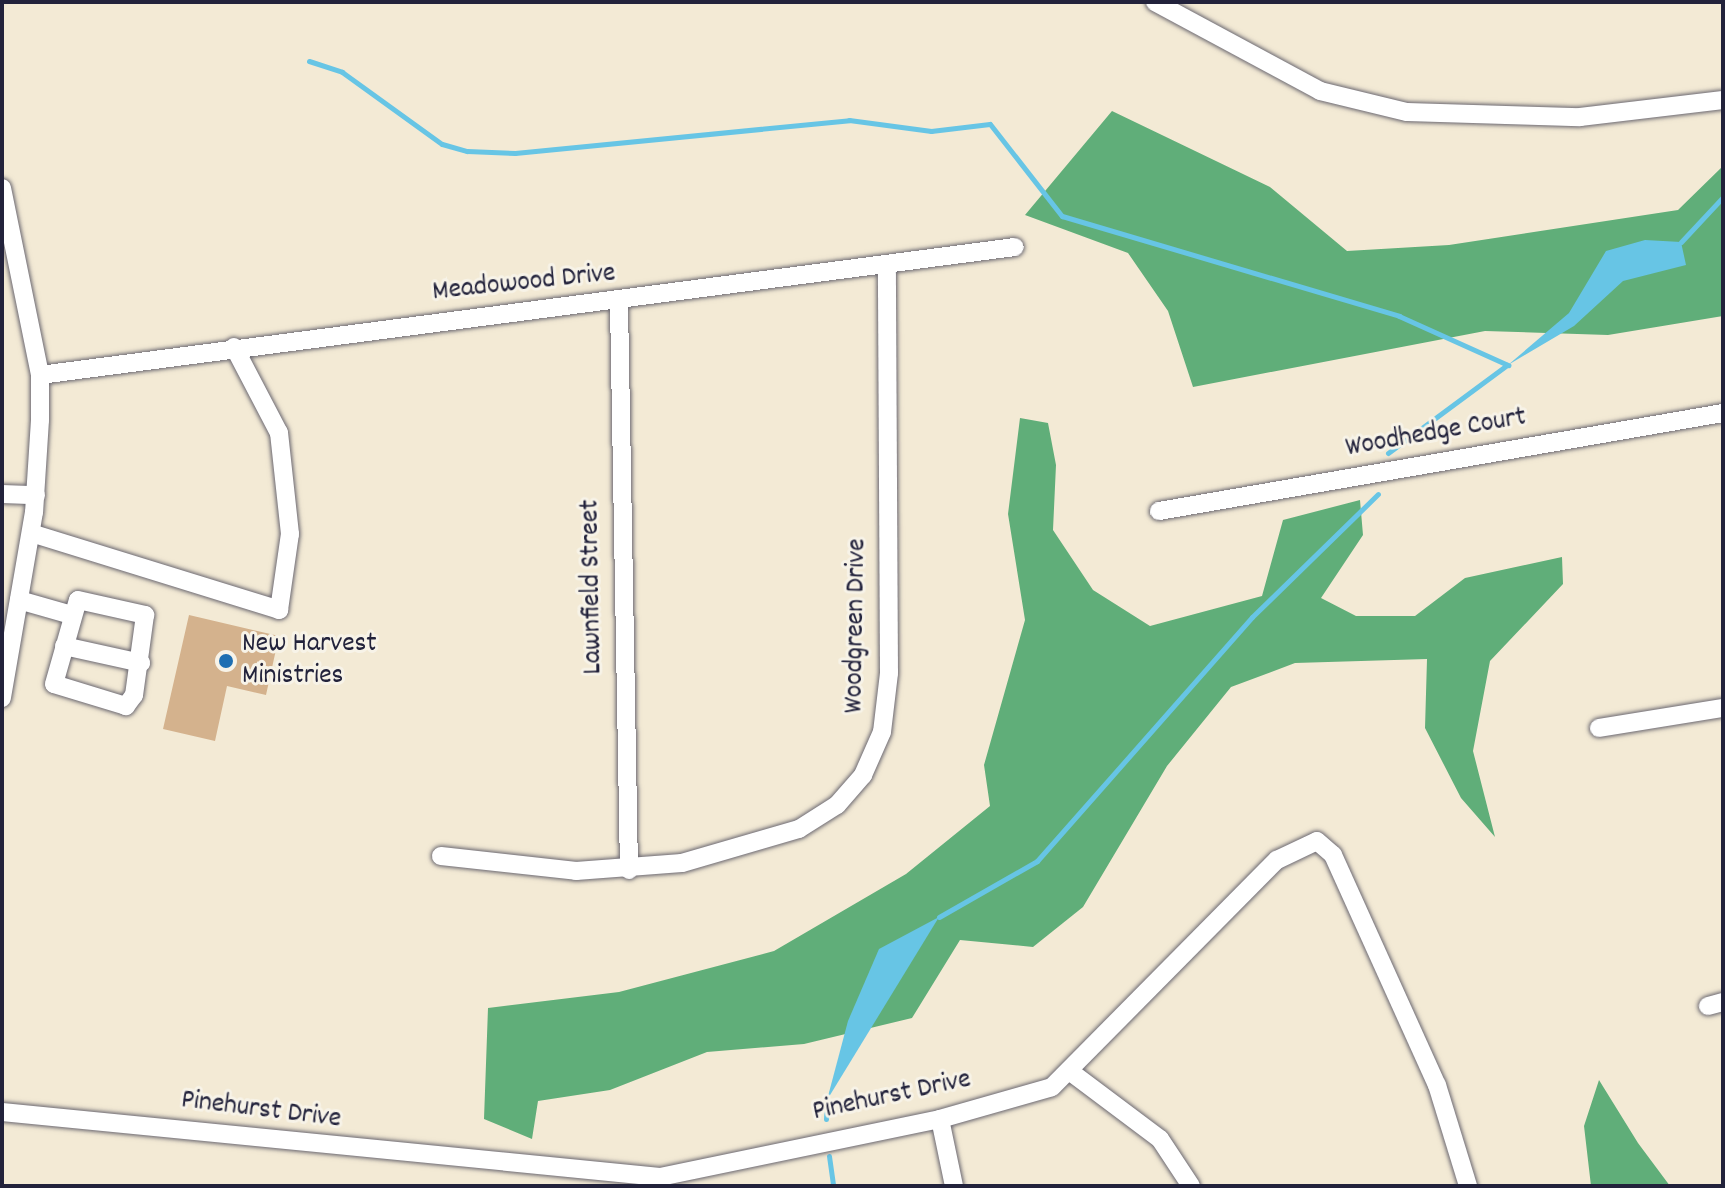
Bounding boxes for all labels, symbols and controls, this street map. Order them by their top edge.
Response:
street label: Meadowood Drive [431,258,617,310]
street label: Woodhedge Court [1343,402,1529,466]
street label: Lawnfield Street [575,499,611,675]
street label: Woodgreen Drive [839,538,875,714]
place label: New Harvest Ministries [242,628,377,694]
marker: New Harvest Ministries [217,652,235,670]
street label: Pinehurst Drive [810,1064,974,1130]
street label: Pinehurst Drive [179,1085,343,1137]

